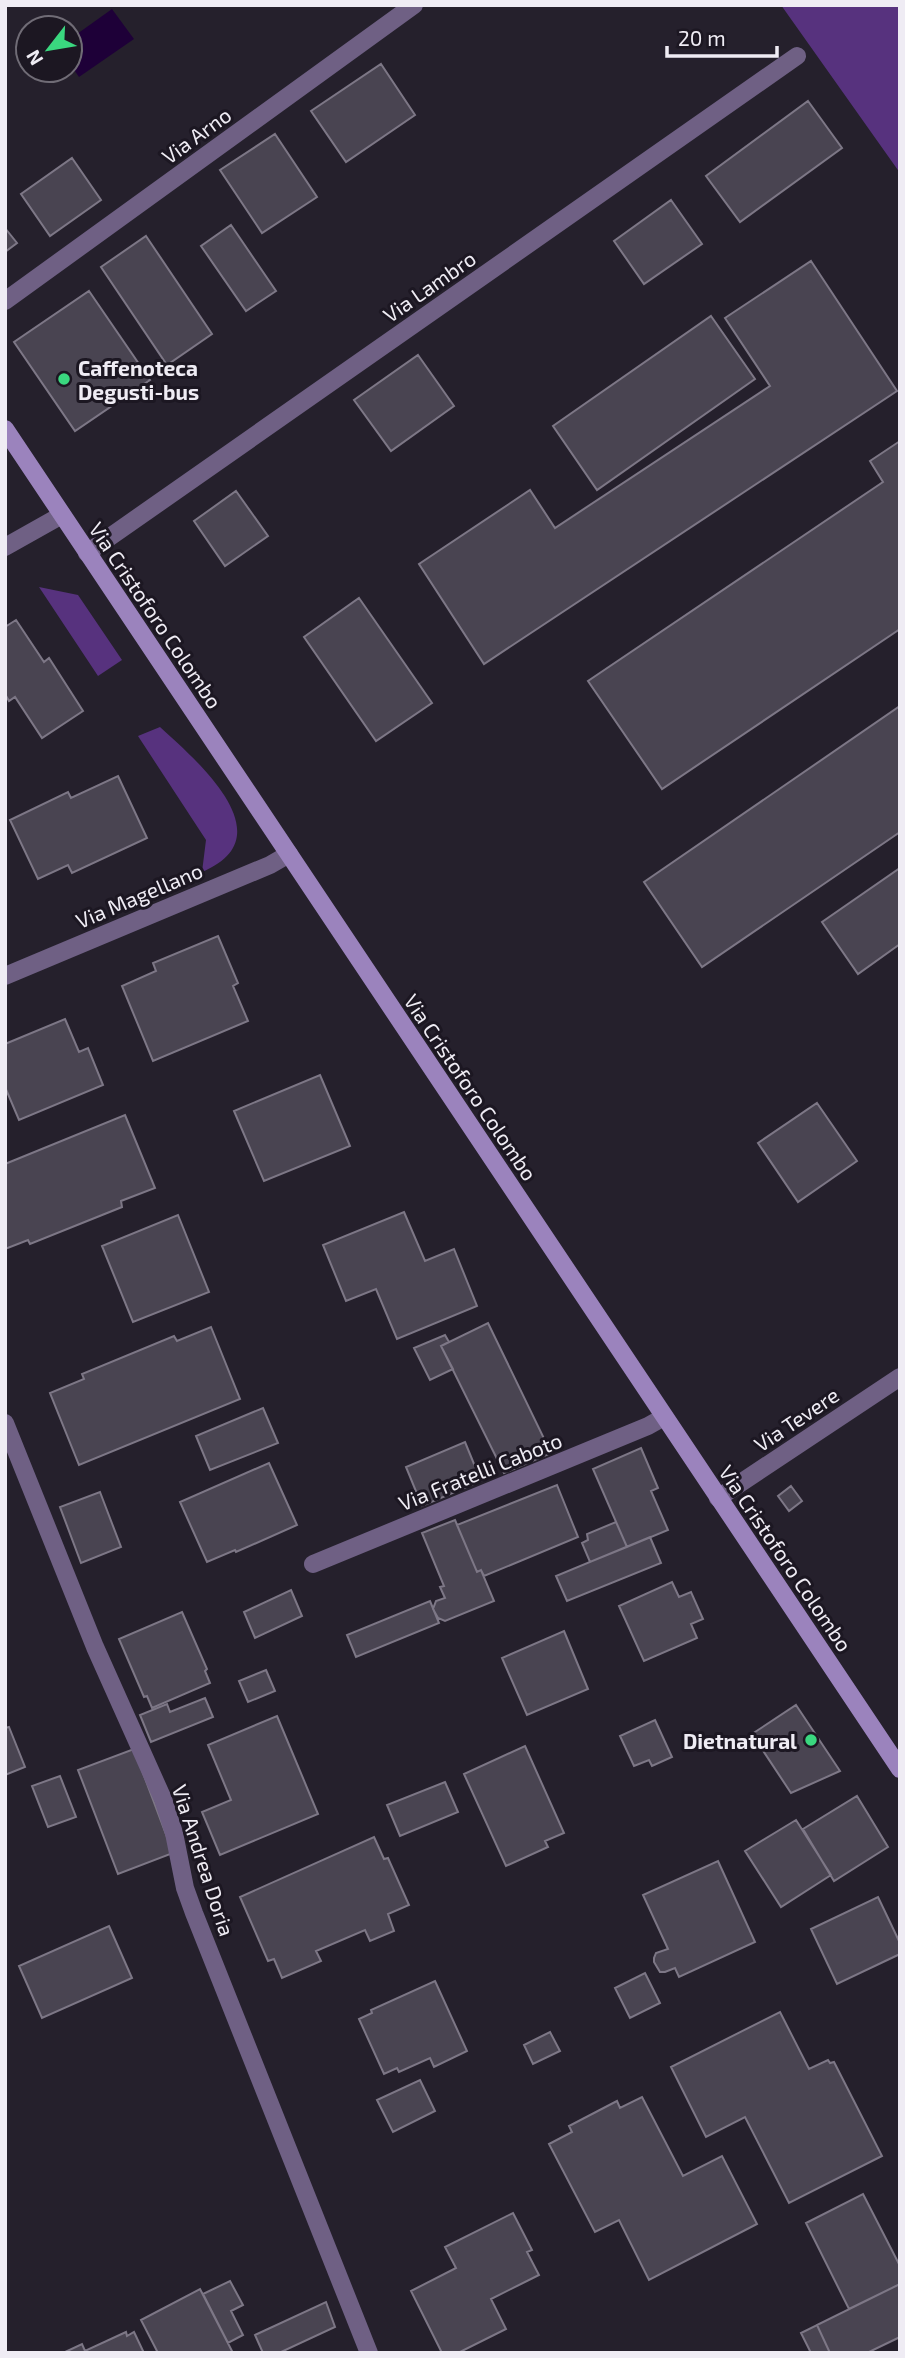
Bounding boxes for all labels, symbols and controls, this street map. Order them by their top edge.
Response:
north arrow [14,14,84,84]
scale bar [667,14,777,58]
text: 20 m [678,25,726,50]
text: N [21,46,47,70]
street label: Via Arno [157,102,235,168]
street label: Via Lambro [378,245,480,327]
place label: Caffenoteca Degusti-bus [78,355,199,404]
marker: Caffenoteca Degusti-bus [56,371,72,387]
street label: Via Cristoforo Colombo [84,517,228,713]
street label: Via Magellano [72,857,206,933]
street label: Via Cristoforo Colombo [399,989,543,1185]
street label: Via Tevere [749,1382,843,1456]
street label: Via Fratelli Caboto [395,1427,565,1515]
street label: Via Cristoforo Colombo [714,1460,858,1656]
place label: Dietnatural [683,1728,797,1753]
marker: Dietnatural [803,1732,819,1748]
street label: Via Andrea Doria [168,1781,240,1939]

